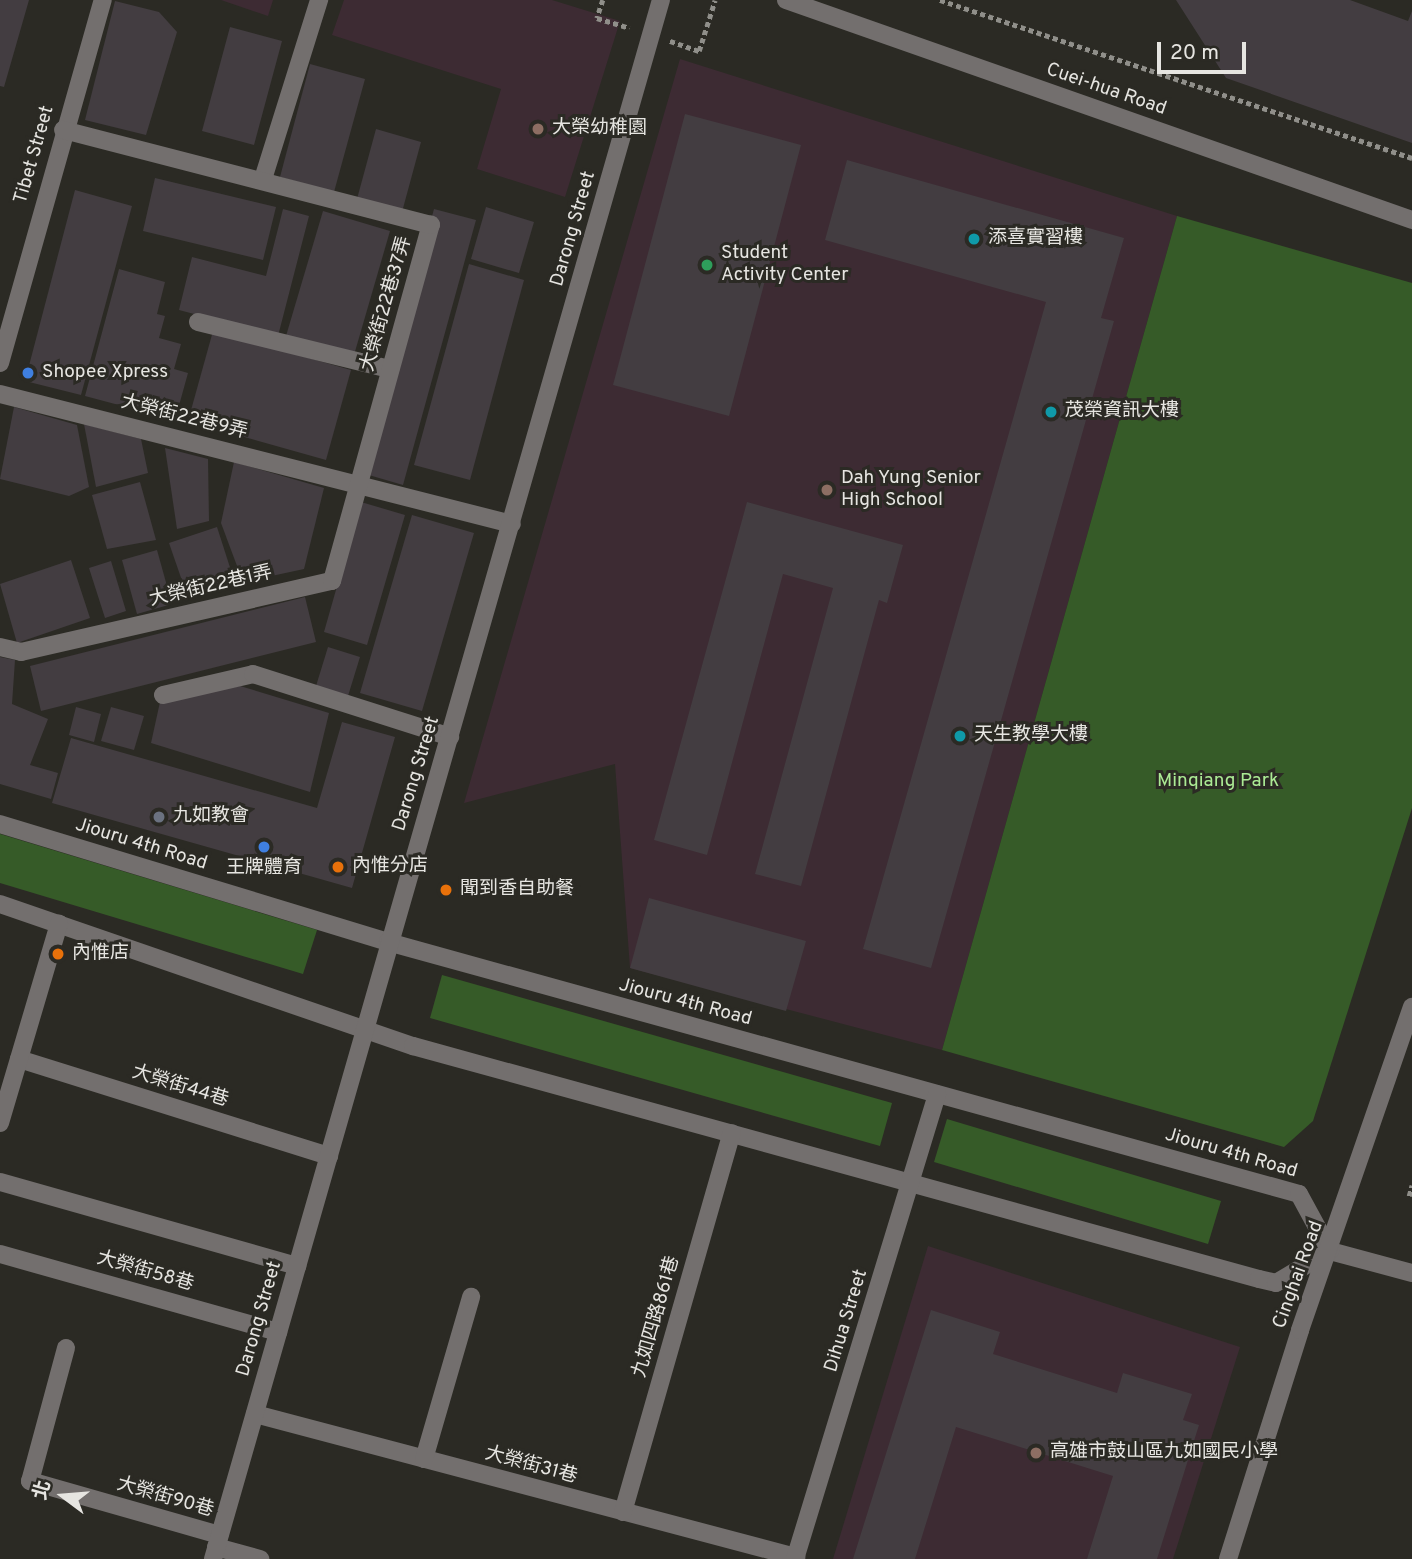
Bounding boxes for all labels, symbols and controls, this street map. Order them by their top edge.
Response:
scale bar [1160,28,1249,72]
text: 20 m [1170,40,1219,67]
street label: Cuei-hua Road [1043,59,1169,121]
street label: Tibet Street [10,103,60,207]
place label: 大榮幼稚園 [552,118,647,140]
marker: 大榮幼稚園 [530,121,546,137]
street label: Darong Street [547,169,601,289]
place label: 添喜實習樓 [988,228,1083,250]
marker: 添喜實習樓 [966,231,982,247]
street label: 大榮街22巷37弄 [357,234,417,374]
place label: Student Activity Center [721,243,849,287]
marker: Student Activity Center [699,257,715,273]
place label: Shopee Xpress [42,362,168,384]
marker: Shopee Xpress [20,365,36,381]
street label: 大榮街22巷9弄 [118,391,250,445]
place label: 茂榮資訊大樓 [1065,401,1179,423]
marker: 茂榮資訊大樓 [1043,404,1059,420]
place label: Dah Yung Senior High School [841,468,982,512]
marker: Dah Yung Senior High School [819,482,835,498]
street label: 大榮街22巷1弄 [147,562,275,612]
street label: Darong Street [389,714,445,834]
place label: 天生教學大樓 [974,725,1088,747]
marker: 天生教學大樓 [952,728,968,744]
park label: Minqiang Park [1157,771,1279,793]
place label: 九如教會 [173,806,249,828]
marker: 九如教會 [151,809,167,825]
street label: Jiouru 4th Road [72,814,210,876]
marker: 王牌體育 [256,839,272,855]
place label: 內惟分店 [352,856,428,878]
place label: 王牌體育 [226,858,302,880]
marker: 內惟分店 [330,859,346,875]
place label: 聞到香自助餐 [460,879,574,901]
marker: 聞到香自助餐 [438,882,454,898]
place label: 內惟店 [72,943,129,965]
marker: 內惟店 [50,946,66,962]
street label: Jiouru 4th Road [616,974,754,1032]
street label: 大榮街44巷 [129,1062,231,1112]
street label: Jiouru 4th Road [1162,1124,1300,1184]
street label: Cinghai Road [1269,1218,1329,1332]
street label: 大榮街58巷 [94,1247,196,1297]
street label: 九如四路861巷 [629,1254,685,1380]
street label: Darong Street [233,1259,287,1379]
street label: Dihua Street [821,1267,873,1375]
place label: 高雄市鼓山區九如國民小學 [1050,1442,1278,1464]
street label: 大榮街31巷 [482,1443,580,1489]
marker: 高雄市鼓山區九如國民小學 [1028,1445,1044,1461]
north arrow [28,1461,98,1531]
street label: 大榮街90巷 [114,1473,216,1523]
text: 北 [29,1478,57,1503]

